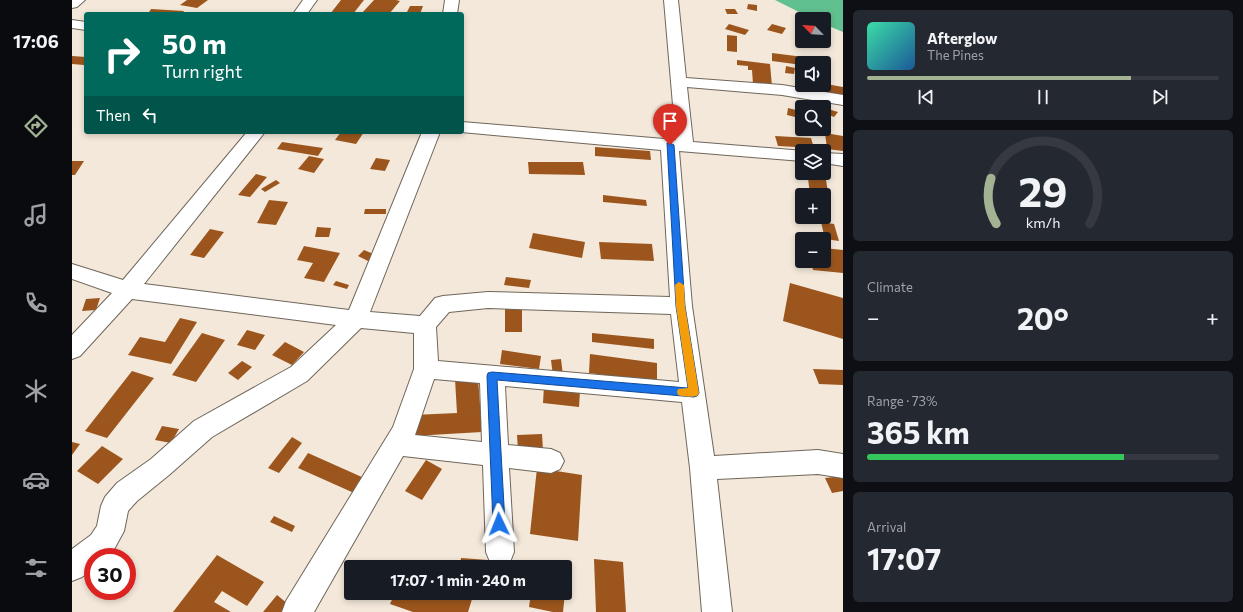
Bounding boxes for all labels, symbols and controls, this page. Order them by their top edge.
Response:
north arrow [795,12,831,48]
map controls [795,12,831,268]
text: 50 m [162,26,227,60]
icon: right [96,28,148,80]
text: Afterglow [927,29,997,47]
text: 17:06 [13,30,59,52]
text: The Pines [927,47,984,63]
button: sound [795,56,831,92]
text: Turn right [162,60,242,82]
icon: previous [915,86,937,108]
icon: pause [1032,86,1054,108]
icon: next [1149,86,1171,108]
button: search [795,100,831,136]
icon: left [139,104,161,126]
pin [653,104,687,145]
text: Then [96,106,131,124]
icon: arrive [659,110,681,132]
icon: directions [22,112,50,140]
button: layers [795,144,831,180]
text: 29 [1018,164,1068,215]
button: + [795,188,831,224]
icon: music [22,201,50,229]
text: km/h [1026,212,1060,230]
button: − [795,232,831,268]
text: Climate [867,279,913,295]
icon: phone [22,289,50,317]
text: 20° [1017,299,1069,336]
text: − [867,304,880,331]
text: + [1206,304,1219,331]
icon: climate [22,377,50,405]
text: Range · 73% [867,393,937,409]
text: 365 km [867,413,970,450]
icon: car [22,466,50,494]
position arrow [478,503,520,545]
text: Arrival [867,519,906,535]
text: 17:07 [867,539,941,576]
speed limit sign: 30 [84,548,136,600]
icon: filters [22,554,50,582]
text: 17:07 · 1 min · 240 m [390,571,526,589]

